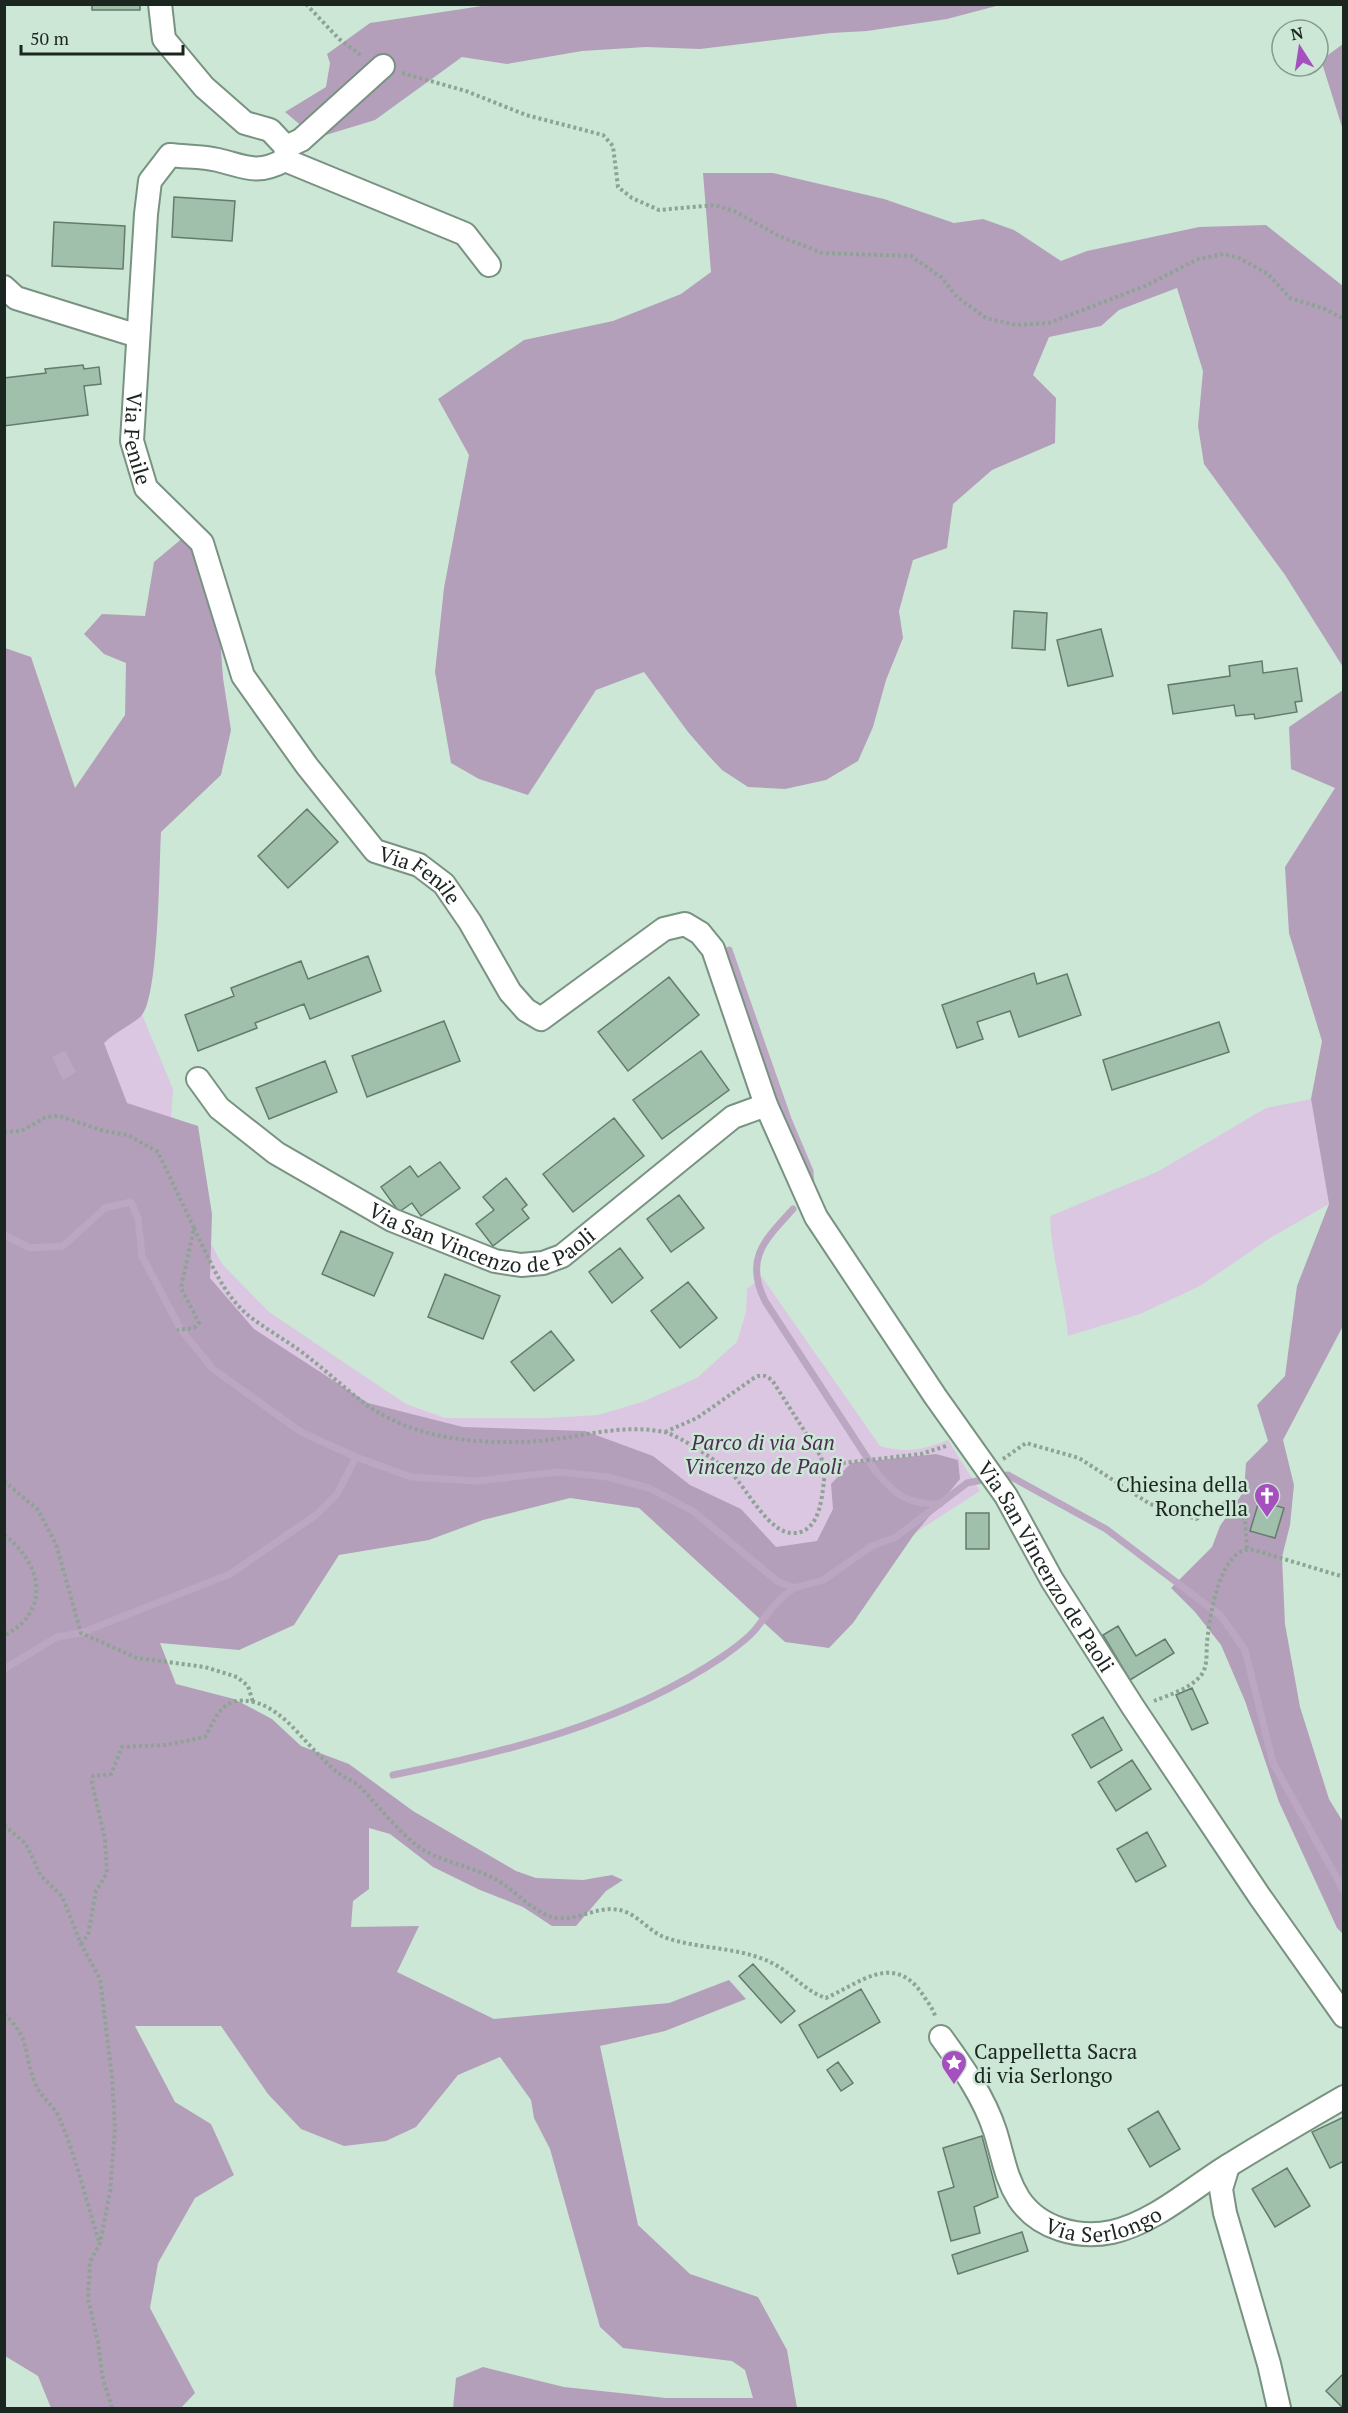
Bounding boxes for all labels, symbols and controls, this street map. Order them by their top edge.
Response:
scale bar [21,18,183,56]
north arrow [1270,18,1330,78]
text: N [1289,21,1305,45]
text: 50 m [30,26,70,50]
street label: Via Fenile [118,391,158,488]
street label: Via Fenile [375,839,468,910]
street label: Via San Vincenzo de Paoli [364,1196,601,1279]
park label: Parco di via San Vincenzo de Paoli [684,1428,842,1480]
street label: Via San Vincenzo de Paoli [971,1455,1121,1677]
place label: Chiesina della Ronchella [1116,1470,1248,1522]
church icon: Chiesina della Ronchella [1252,1481,1282,1519]
place label: Cappelletta Sacra di via Serlongo [974,2037,1138,2089]
place icon: Cappelletta Sacra di via Serlongo [939,2048,969,2086]
street label: Via Serlongo [1041,2200,1167,2248]

